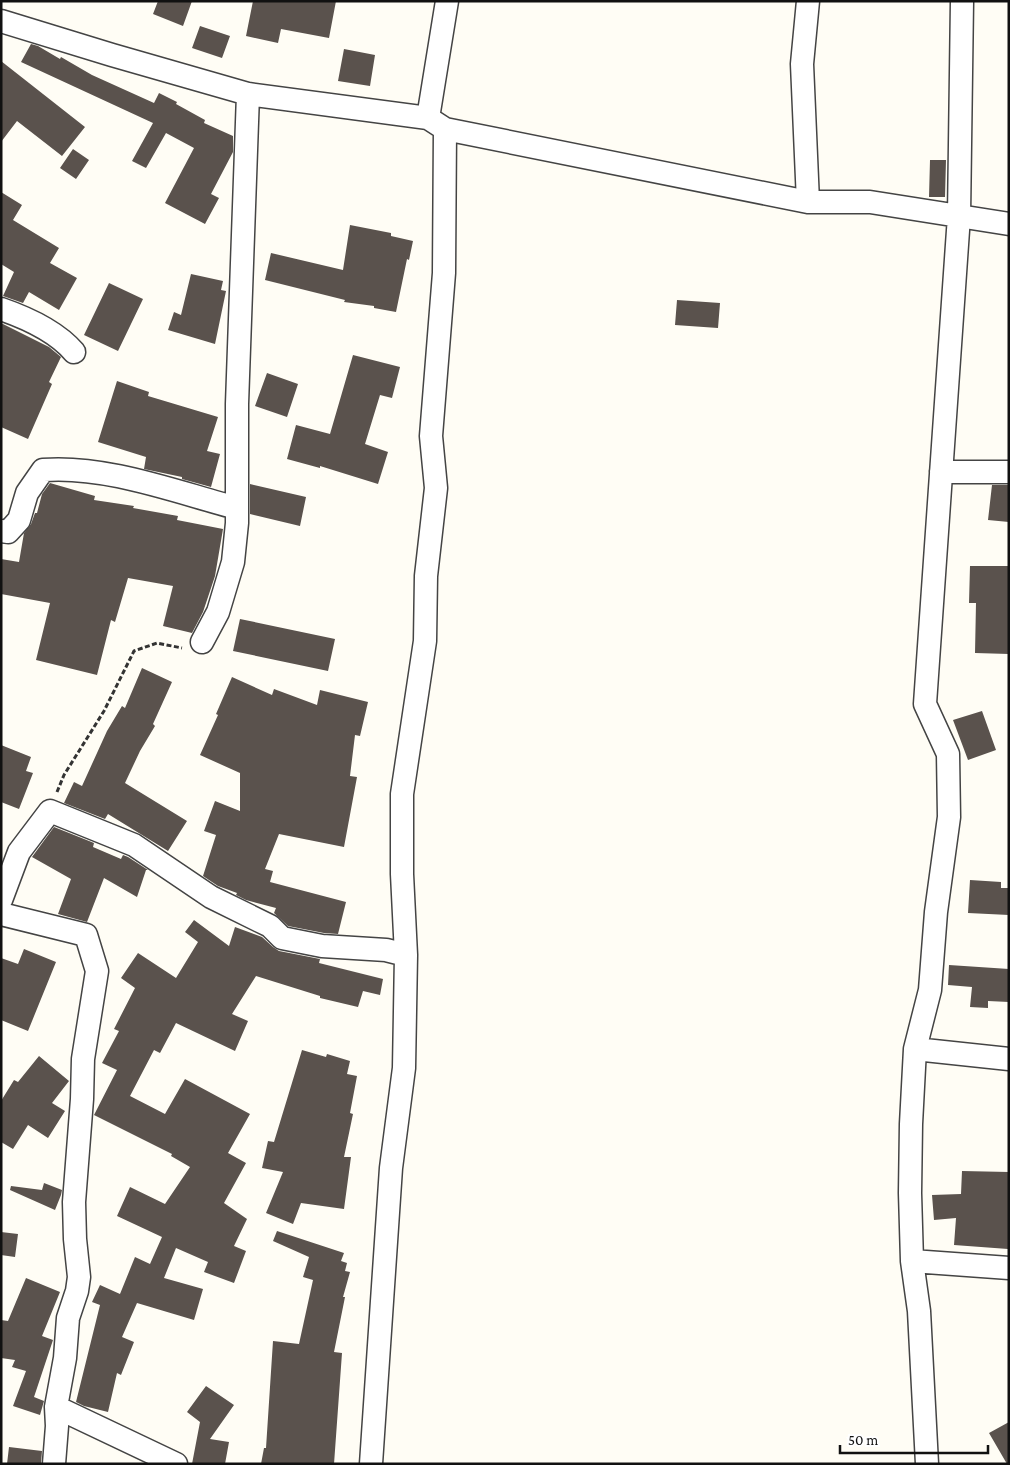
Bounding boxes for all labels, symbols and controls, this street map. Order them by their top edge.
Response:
scale bar [840,1422,988,1454]
text: 50 m [848,1432,878,1448]

